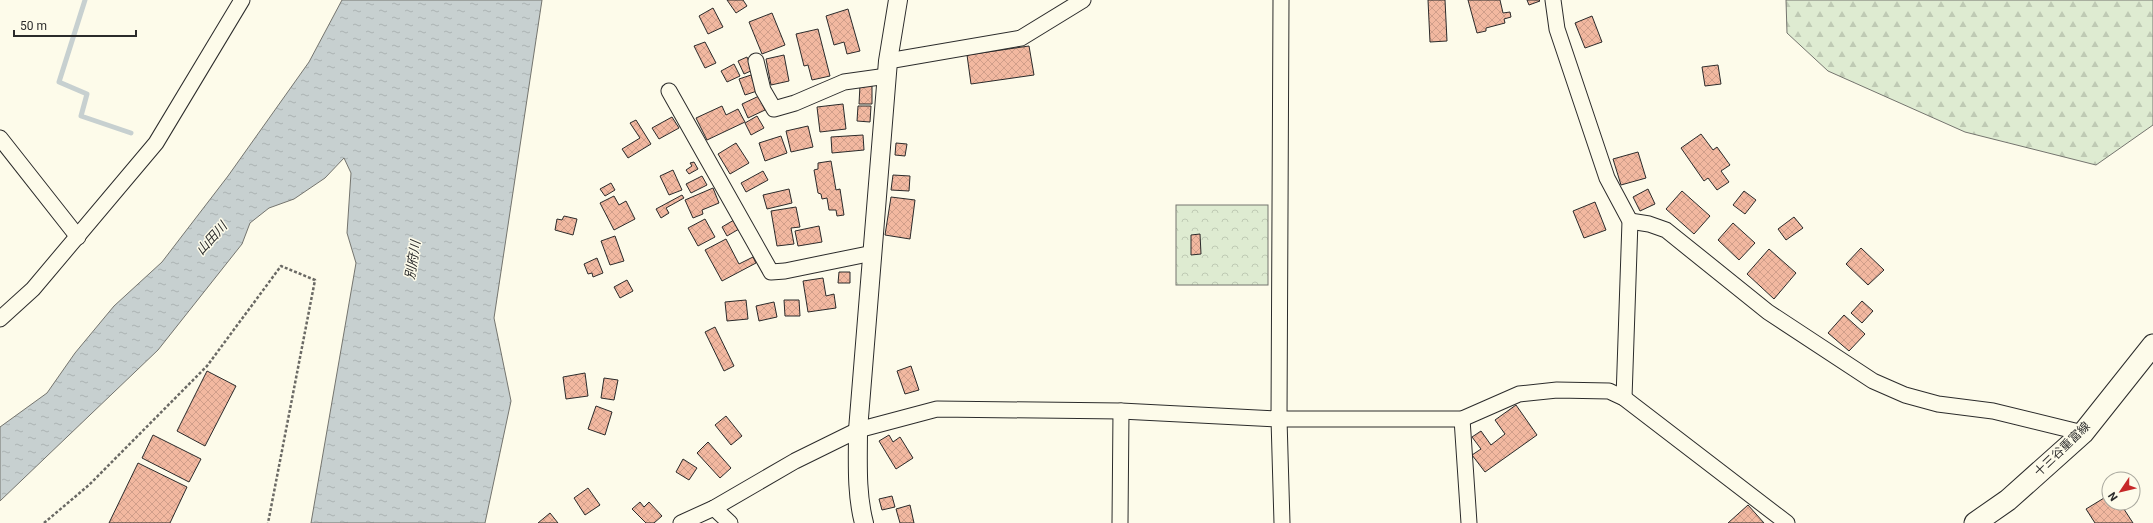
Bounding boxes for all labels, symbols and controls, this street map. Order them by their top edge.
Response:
scale bar [14,12,136,38]
text: 50 m [20,19,47,33]
water label: 山田川 [193,217,231,258]
water label: 別府川 [402,238,423,281]
street label: 十三谷重富線 [2031,419,2093,479]
north arrow [2101,471,2141,511]
text: N [2106,489,2121,503]

